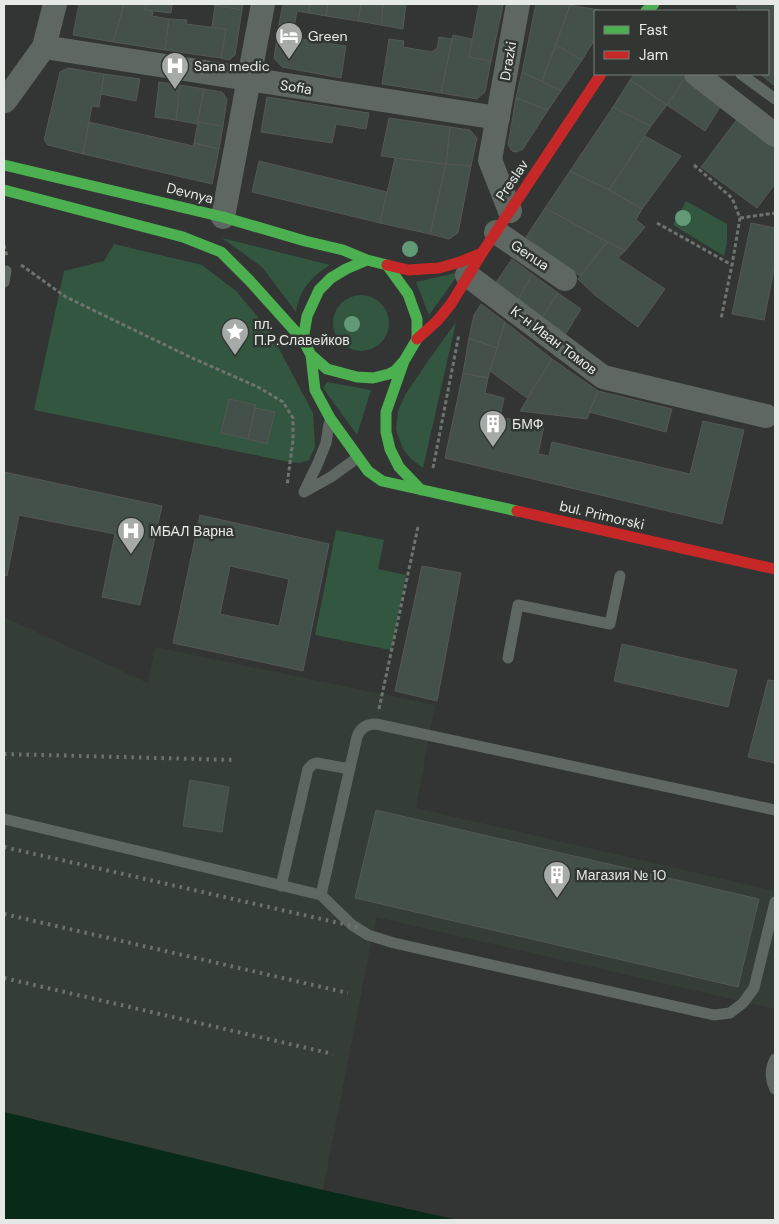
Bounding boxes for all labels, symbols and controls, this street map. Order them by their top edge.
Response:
legend [594,10,769,75]
text: Fast [639,20,668,40]
hotel icon: Green [274,21,304,60]
place label: Green [308,27,347,45]
street label: Drazki [496,40,520,82]
text: Jam [639,45,668,65]
hospital icon: Sana medic [160,51,190,90]
place label: Sana medic [194,57,270,75]
street label: Sofia [279,76,313,98]
street label: Preslav [492,155,533,204]
street label: Devnya [165,179,215,207]
street label: Genua [507,236,553,274]
street label: К-н Иван Томов [507,302,601,378]
place label: пл. П.Р.Славeйков [254,315,350,349]
place icon: пл. П.Р.Славeйков [220,317,250,356]
building icon: БМФ [478,409,508,448]
place label: БМФ [512,415,543,433]
street label: bul. Primorski [558,497,646,533]
hospital icon: МБАЛ Варна [116,516,146,555]
place label: МБАЛ Варна [150,522,234,540]
building icon: Магазия № 10 [542,860,572,899]
place label: Магазия № 10 [576,866,666,884]

